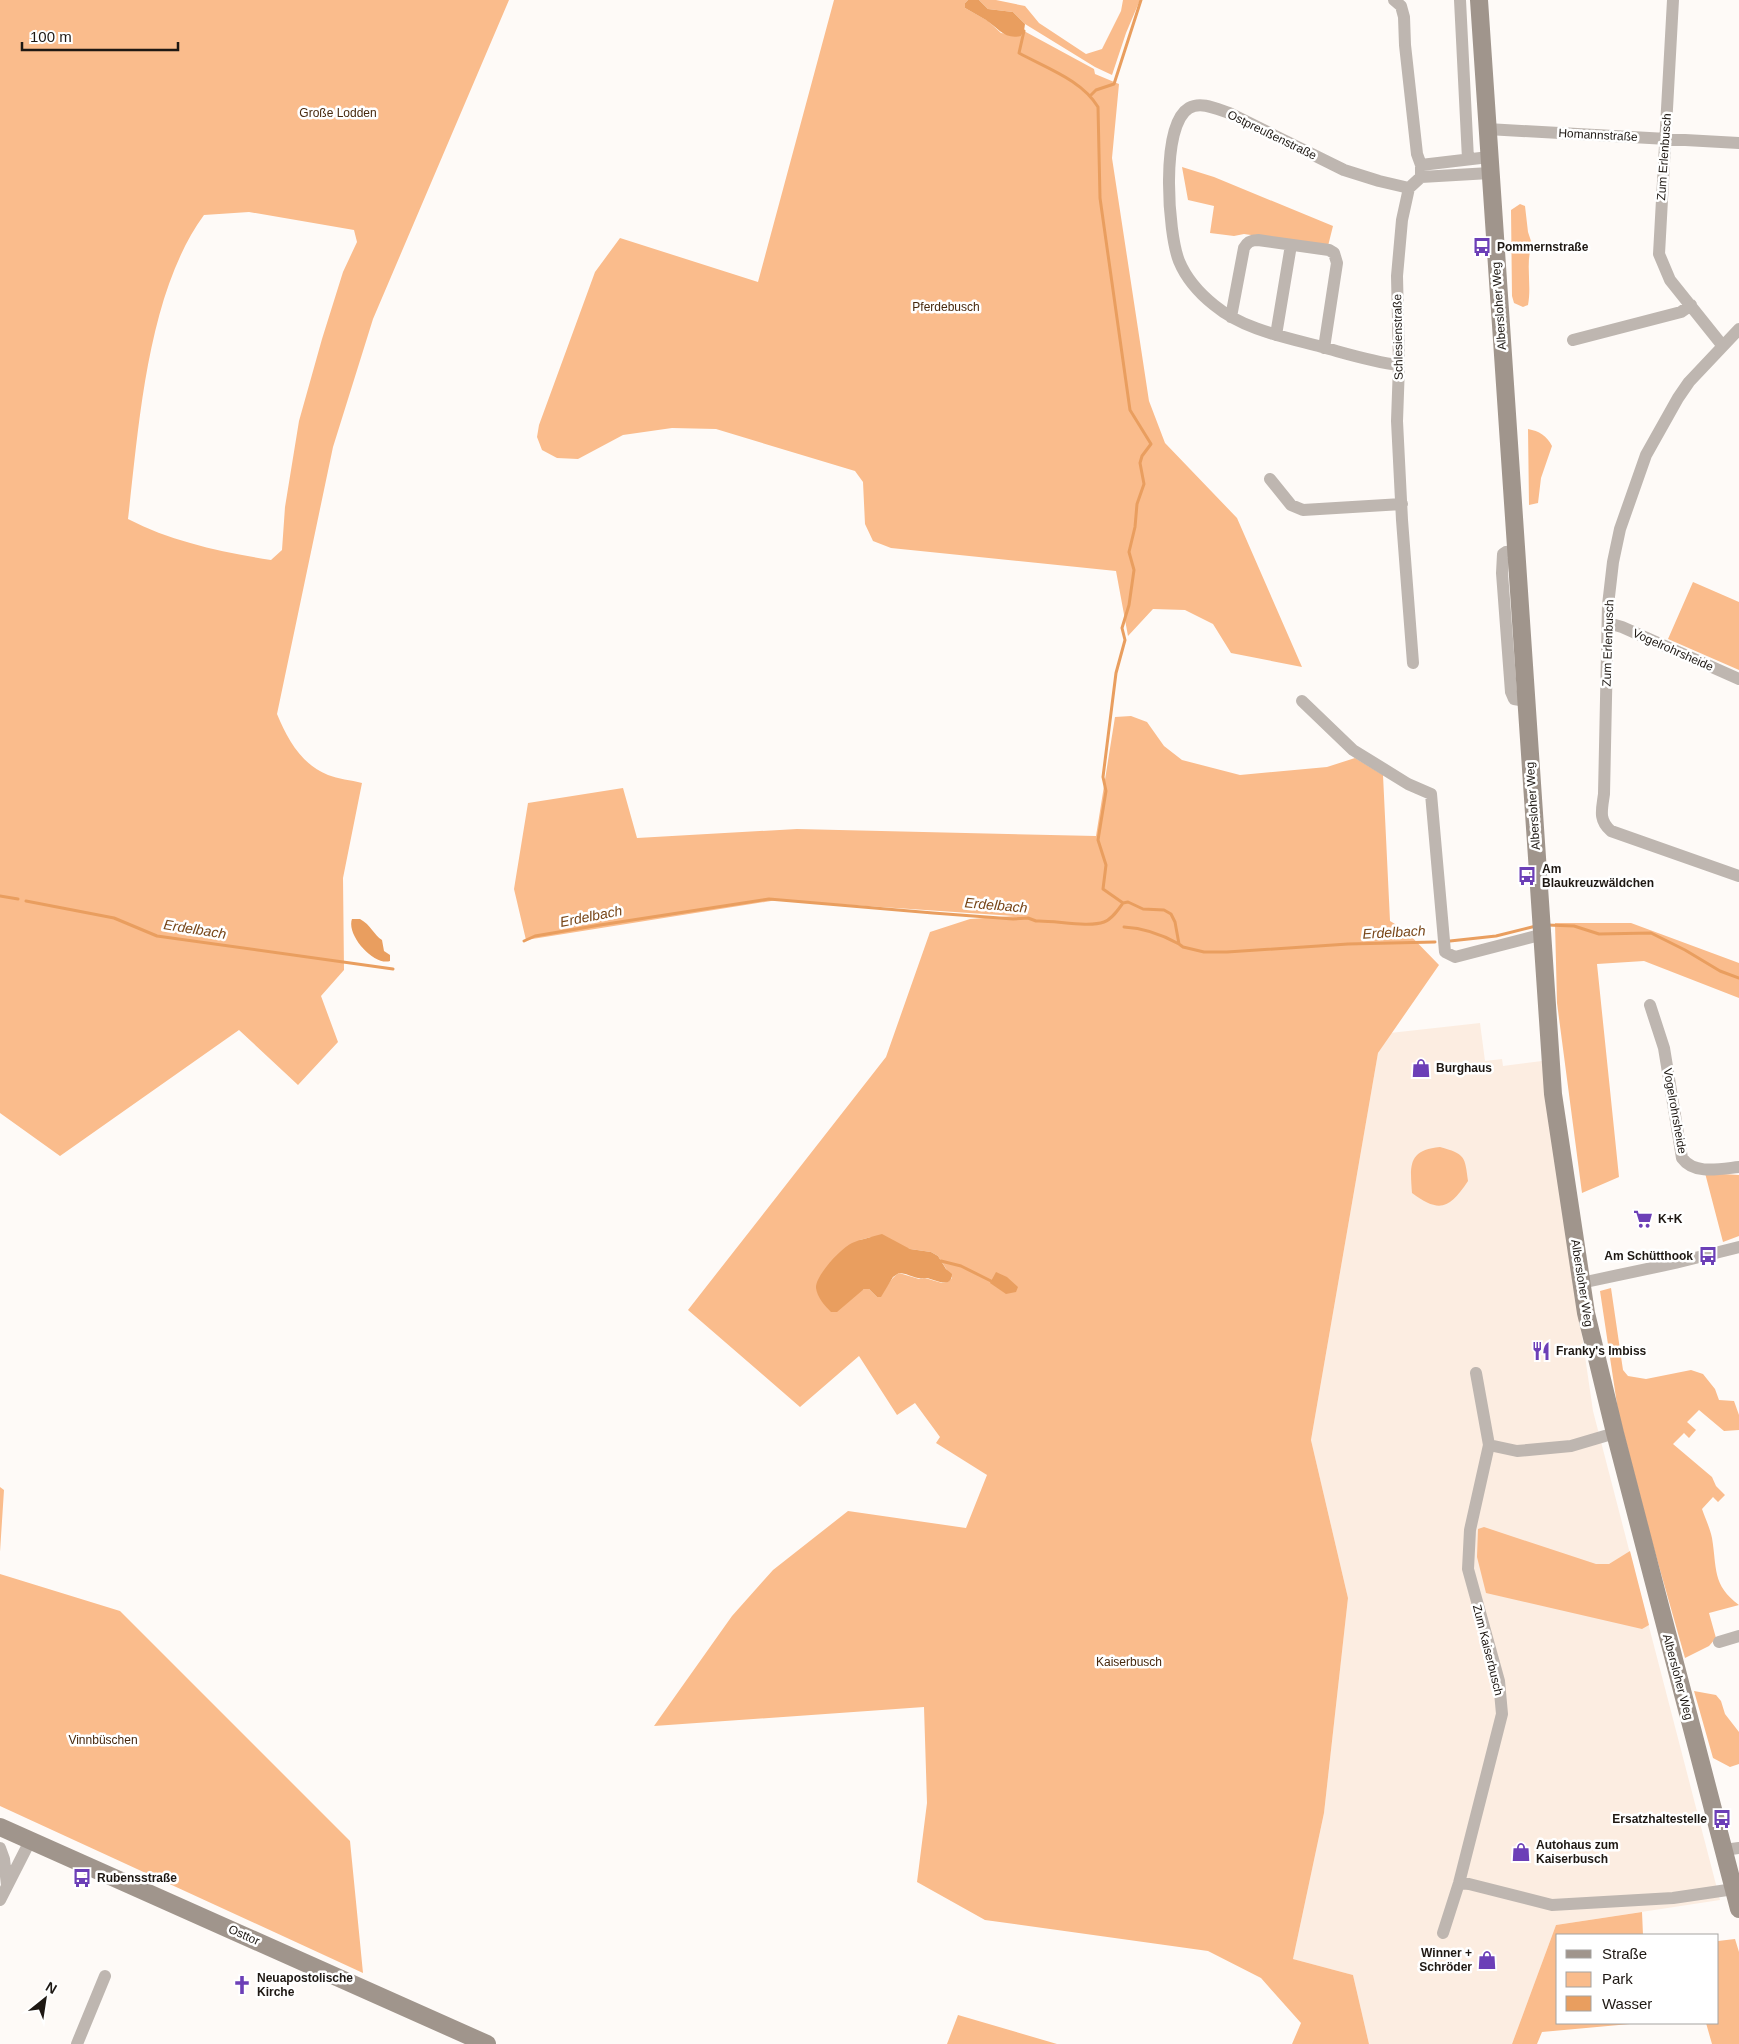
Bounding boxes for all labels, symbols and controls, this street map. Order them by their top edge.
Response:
scale bar [22,20,179,52]
text: 100 m [30,28,72,45]
park label: Große Lodden [299,106,377,120]
street label: Ostpreußenstraße [1225,107,1319,163]
street label: Zum Erlenbusch [1654,113,1674,201]
street label: Homannstraße [1558,126,1638,144]
bus stop icon: Pommernstraße [1471,236,1493,258]
place label: Pommernstraße [1497,240,1589,254]
street label: Albersloher Weg [1489,261,1509,351]
street label: Schlesienstraße [1390,294,1406,380]
park label: Pferdebusch [912,300,980,314]
street label: Zum Erlenbusch [1599,599,1617,687]
street label: Vogelrohrsheide [1631,626,1716,674]
street label: Albersloher Weg [1523,761,1543,851]
place label: Am Blaukreuzwäldchen [1542,862,1654,890]
bus stop icon: Am Blaukreuzwäldchen [1516,865,1538,887]
water label: Erdelbach [964,894,1028,916]
water label: Erdelbach [559,902,624,930]
water label: Erdelbach [163,916,228,942]
water label: Erdelbach [1362,922,1426,942]
shop icon: Burghaus [1410,1057,1432,1079]
place label: Burghaus [1436,1061,1492,1075]
street label: Vogelrohrsheide [1661,1067,1689,1155]
supermarket icon: K+K [1632,1208,1654,1230]
place label: K+K [1658,1212,1683,1226]
street label: Albersloher Weg [1568,1238,1596,1328]
bus stop icon: Am Schütthook [1697,1245,1719,1267]
place label: Am Schütthook [1604,1249,1693,1263]
restaurant icon: Franky's Imbiss [1530,1340,1552,1362]
place label: Franky's Imbiss [1556,1344,1647,1358]
street label: Zum Kaiserbusch [1470,1603,1506,1697]
street label: Albersloher Weg [1660,1632,1696,1722]
park label: Kaiserbusch [1096,1655,1162,1669]
park label: Vinnbüschen [68,1733,138,1747]
bus stop icon: Ersatzhaltestelle [1711,1808,1733,1830]
place label: Ersatzhaltestelle [1612,1812,1707,1826]
place label: Autohaus zum Kaiserbusch [1536,1838,1619,1866]
shop icon: Autohaus zum Kaiserbusch [1510,1841,1532,1863]
bus stop icon: Rubensstraße [71,1867,93,1889]
place label: Rubensstraße [97,1871,177,1885]
street label: Osttor [226,1922,262,1948]
legend [1556,1934,1719,2024]
text: Straße [1602,1945,1647,1962]
place label: Winner + Schröder [1419,1946,1472,1974]
shop icon: Winner + Schröder [1476,1949,1498,1971]
text: Park [1602,1970,1633,1987]
place label: Neuapostolische Kirche [257,1971,353,1999]
north arrow [20,1974,70,2024]
church icon: Neuapostolische Kirche [231,1974,253,1996]
text: N [43,1978,60,1997]
text: Wasser [1602,1995,1652,2012]

